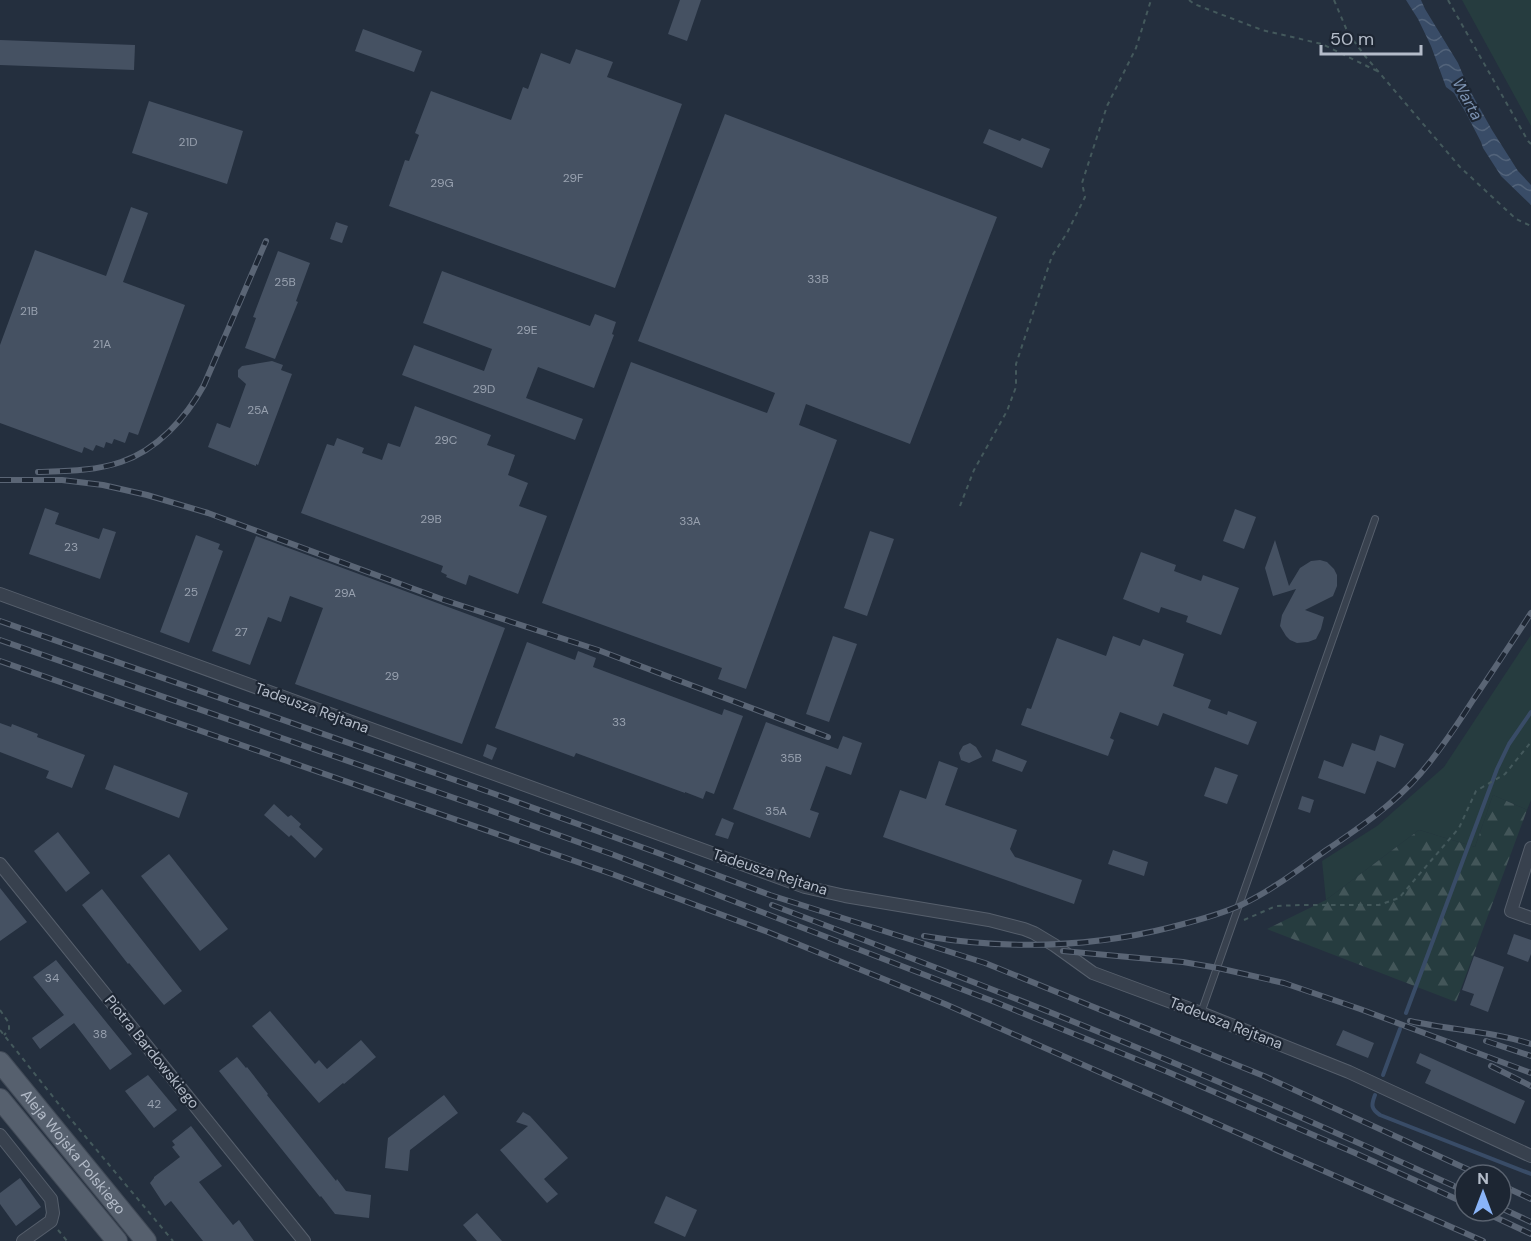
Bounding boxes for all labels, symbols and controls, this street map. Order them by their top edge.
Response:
scale bar [1321,18,1422,56]
text: 50 m [1330,27,1374,51]
water label: Warta [1448,75,1488,124]
house number: 21D [179,134,197,150]
house number: 29F [563,170,584,186]
house number: 29G [430,175,454,191]
house number: 33B [807,271,829,287]
house number: 25B [274,274,296,290]
house number: 21B [20,303,38,319]
house number: 29E [516,322,538,338]
house number: 21A [93,336,111,352]
house number: 29D [473,381,495,397]
house number: 25A [247,402,269,418]
house number: 29C [435,432,458,448]
house number: 29B [420,511,442,527]
house number: 33A [679,513,701,529]
house number: 23 [64,539,78,555]
house number: 25 [184,584,198,600]
house number: 29A [334,585,356,601]
house number: 27 [234,624,248,640]
house number: 29 [385,668,399,684]
street label: Tadeusza Rejtana [252,678,372,738]
house number: 33 [612,714,626,730]
house number: 35B [780,750,802,766]
house number: 35A [765,803,787,819]
street label: Tadeusza Rejtana [710,844,830,900]
house number: 34 [45,970,59,986]
street label: Piotra Bardowskiego [100,991,204,1113]
street label: Tadeusza Rejtana [1166,992,1286,1054]
house number: 38 [93,1026,107,1042]
street label: Aleja Wojska Polskiego [16,1085,130,1219]
house number: 42 [147,1096,161,1112]
north arrow [1453,1163,1513,1223]
text: N [1477,1168,1489,1189]

